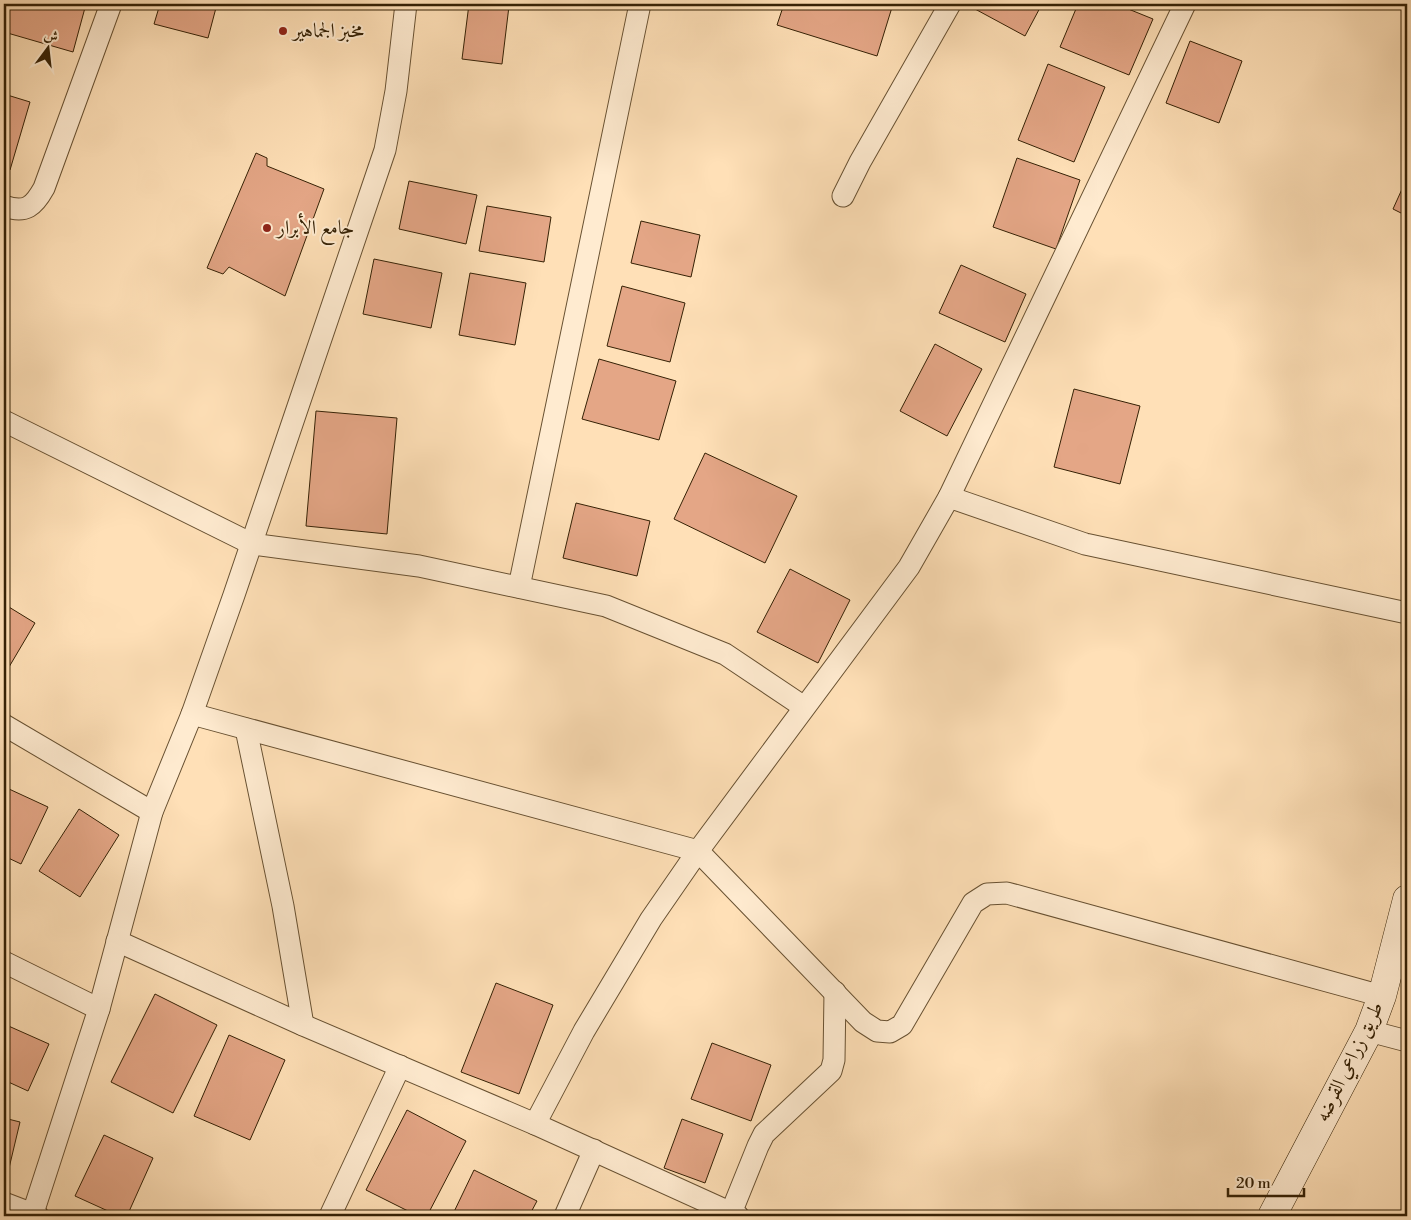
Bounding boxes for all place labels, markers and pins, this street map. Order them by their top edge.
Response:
place label: مخبز الجماهير [291,19,364,44]
marker: مخبز الجماهير [277,25,289,37]
place label: جامع الأبرار [275,212,354,245]
marker: جامع الأبرار [261,222,273,234]

